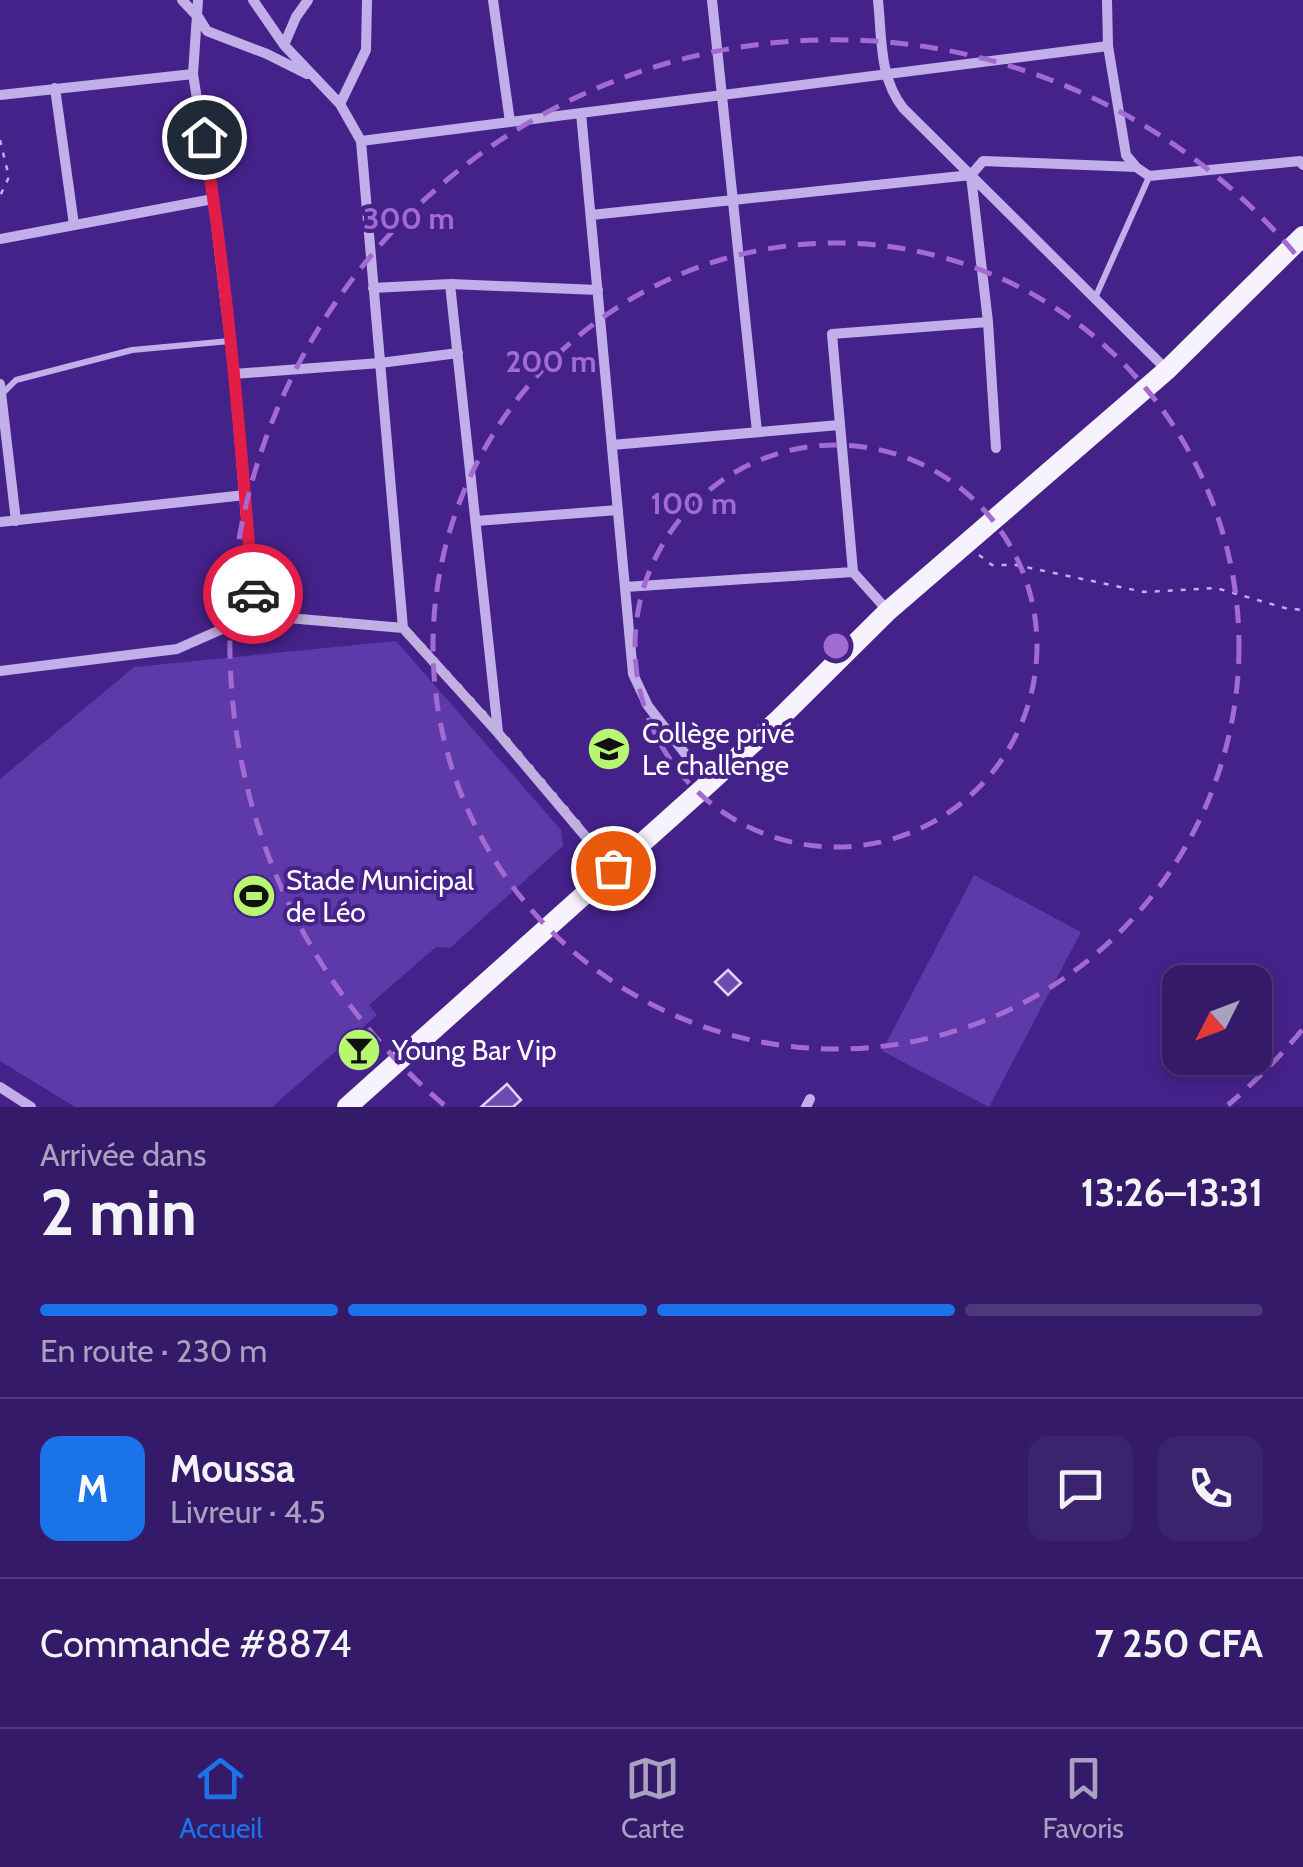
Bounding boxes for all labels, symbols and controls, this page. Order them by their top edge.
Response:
pin [162,95,247,180]
icon: home [177,110,232,165]
text: 300 m [363,200,455,237]
text: 200 m [505,343,597,380]
text: 100 m [651,485,737,522]
courier [203,544,303,644]
icon: car [226,567,281,622]
centre of rings [818,628,854,664]
place label: Collège privé Le challenge [642,716,795,782]
school or university icon: Collège privé Le challenge [586,726,632,772]
pin [571,826,656,911]
icon: bag [586,841,641,896]
place label: Stade Municipal de Léo [286,863,474,929]
sports icon: Stade Municipal de Léo [231,873,277,919]
north arrow [1162,965,1272,1075]
map controls [1162,965,1272,1075]
bar icon: Young Bar Vip [336,1027,382,1073]
place label: Young Bar Vip [391,1033,557,1067]
text: Arrivée dans [40,1135,206,1174]
text: 13:26–13:31 [1081,1169,1263,1216]
text: 2 min [40,1172,197,1251]
text: En route · 230 m [40,1331,267,1370]
button: chat [1028,1436,1133,1541]
button: phone [1158,1436,1263,1541]
text: Moussa [170,1445,295,1492]
text: M [77,1465,108,1512]
text: Livreur · 4.5 [170,1492,326,1531]
text: Commande #8874 [40,1620,352,1667]
text: 7 250 CFA [1094,1620,1263,1667]
tab: Accueil [179,1751,263,1845]
tab: Carte [621,1751,684,1845]
tab: Favoris [1043,1751,1124,1845]

